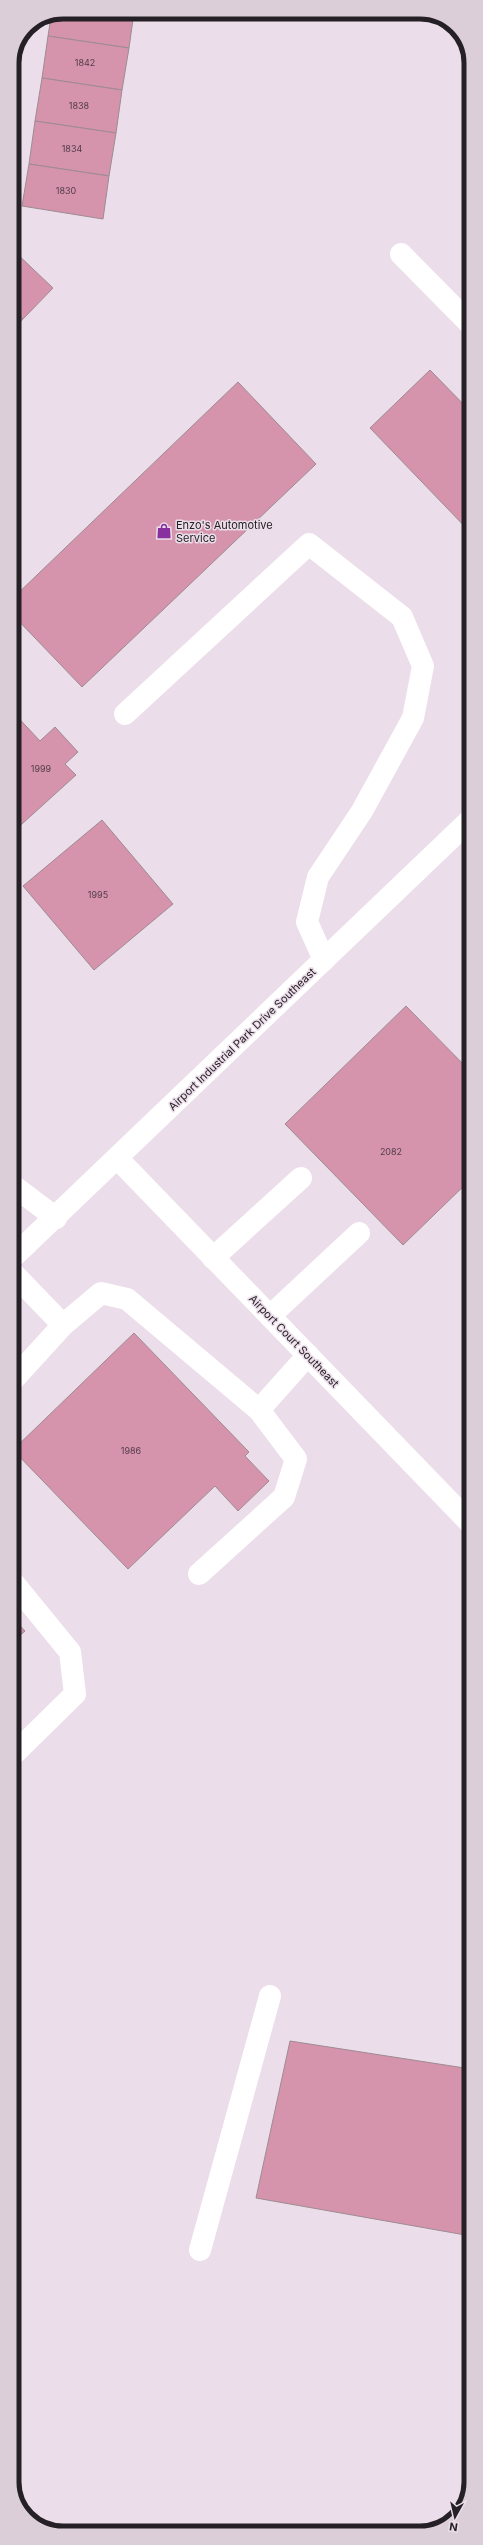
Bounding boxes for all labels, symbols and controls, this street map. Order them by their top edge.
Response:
house number: 1842 [75,57,95,68]
house number: 1838 [69,100,90,111]
house number: 1834 [62,143,82,154]
house number: 1830 [56,185,77,196]
place label: Enzo's Automotive Service [176,518,273,545]
shop icon: Enzo's Automotive Service [155,522,173,540]
house number: 1999 [31,763,52,774]
house number: 1995 [88,889,108,900]
street label: Airport Industrial Park Drive Southeast [165,964,319,1113]
house number: 2082 [380,1146,402,1157]
street label: Airport Court Southeast [246,1292,342,1391]
house number: 1986 [121,1445,142,1456]
north arrow [435,2497,475,2537]
text: N [448,2519,459,2534]

